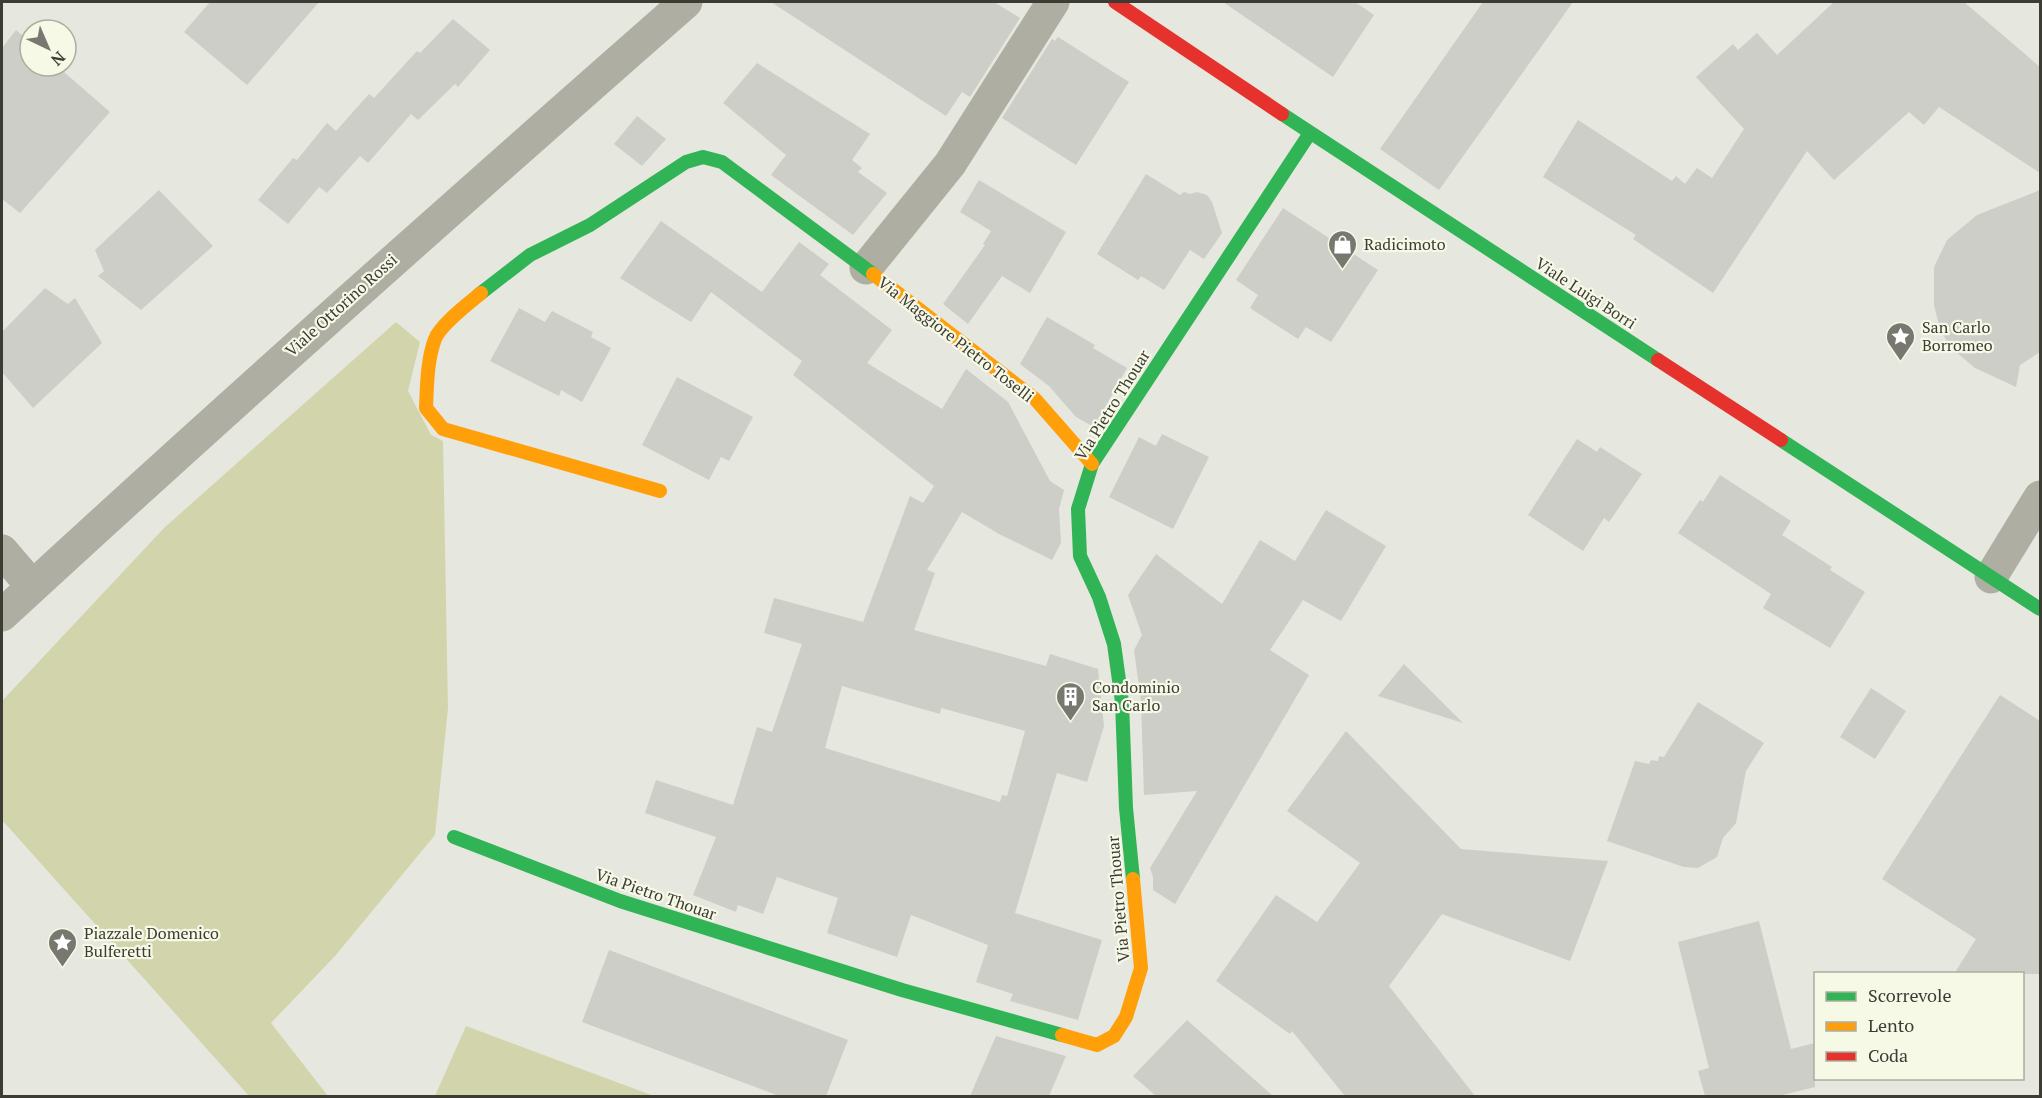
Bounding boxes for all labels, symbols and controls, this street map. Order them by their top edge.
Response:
north arrow [18,18,78,78]
text: N [46,47,70,71]
shop icon: Radicimoto [1327,228,1359,270]
place label: Radicimoto [1364,233,1446,255]
street label: Viale Ottorino Rossi [280,249,402,361]
street label: Viale Luigi Borri [1531,252,1641,334]
street label: Via Maggiore Pietro Toselli [873,271,1039,407]
place label: San Carlo Borromeo [1922,316,1993,356]
place icon: San Carlo Borromeo [1885,320,1917,362]
street label: Via Pietro Thouar [1069,345,1155,464]
place label: Condominio San Carlo [1092,676,1180,716]
building icon: Condominio San Carlo [1055,680,1087,722]
street label: Via Pietro Thouar [1101,834,1134,963]
street label: Via Pietro Thouar [593,863,720,925]
place label: Piazzale Domenico Bulferetti [84,922,219,962]
place icon: Piazzale Domenico Bulferetti [47,926,79,968]
legend [1814,972,2024,1080]
text: Scorrevole [1868,983,1951,1007]
text: Lento [1868,1013,1914,1037]
text: Coda [1868,1043,1908,1067]

